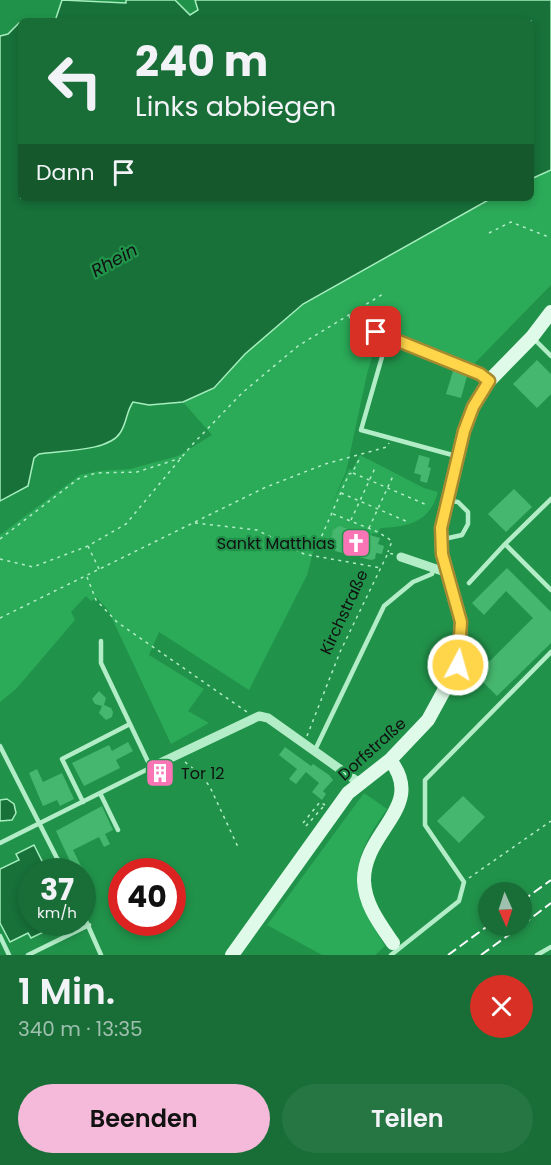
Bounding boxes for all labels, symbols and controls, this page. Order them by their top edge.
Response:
text: 240 m [135,32,268,91]
icon: left [36,42,114,120]
text: Links abbiegen [135,88,336,125]
icon: arrive [107,156,140,189]
text: Dann [36,157,95,188]
water label: Rhein [86,237,142,283]
pin [350,306,401,357]
icon: arrive [359,315,392,348]
church icon: Sankt Matthias [340,527,372,559]
place label: Sankt Matthias [217,532,335,555]
street label: Kirchstraße [314,566,374,658]
position arrow [426,633,490,697]
street label: Dorfstraße [333,712,411,786]
building icon: Tor 12 [144,757,176,789]
place label: Tor 12 [181,762,224,785]
speed limit sign: 40 [108,858,186,936]
text: 37 [40,868,74,911]
north arrow [478,882,532,936]
map controls [478,882,532,936]
text: km/h [37,902,77,923]
text: 1 Min. [18,966,115,1017]
button: close [470,975,533,1038]
text: 340 m · 13:35 [18,1015,143,1043]
button: Beenden [18,1084,270,1153]
button: Teilen [282,1084,533,1153]

